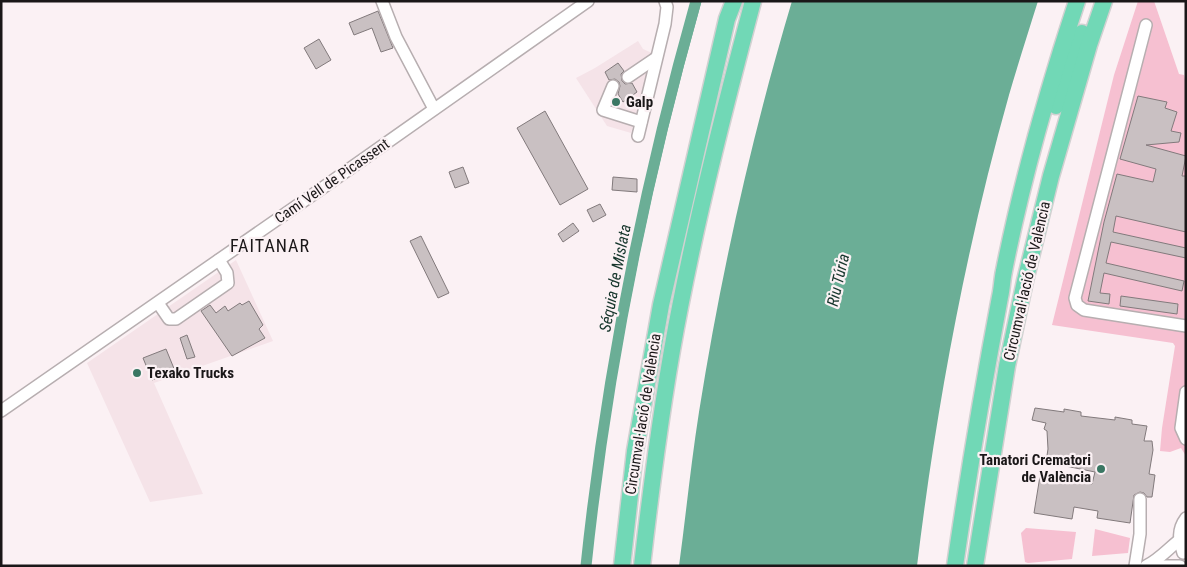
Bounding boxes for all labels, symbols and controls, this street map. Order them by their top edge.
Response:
place label: Galp [626,93,653,111]
marker: Galp [610,96,622,108]
street label: Camí Vell de Picassent [271,135,393,227]
street label: Circumval·lació de València [1000,200,1054,362]
water label: Séquia de Mislata [595,223,635,333]
district label: FAITANAR [230,235,310,256]
water label: Riu Túria [823,252,853,308]
street label: Circumval·lació de València [621,332,665,496]
place label: Texako Trucks [147,364,234,382]
marker: Texako Trucks [131,367,143,379]
place label: Tanatori Crematori de València [979,451,1091,486]
marker: Tanatori Crematori de València [1095,463,1107,475]

